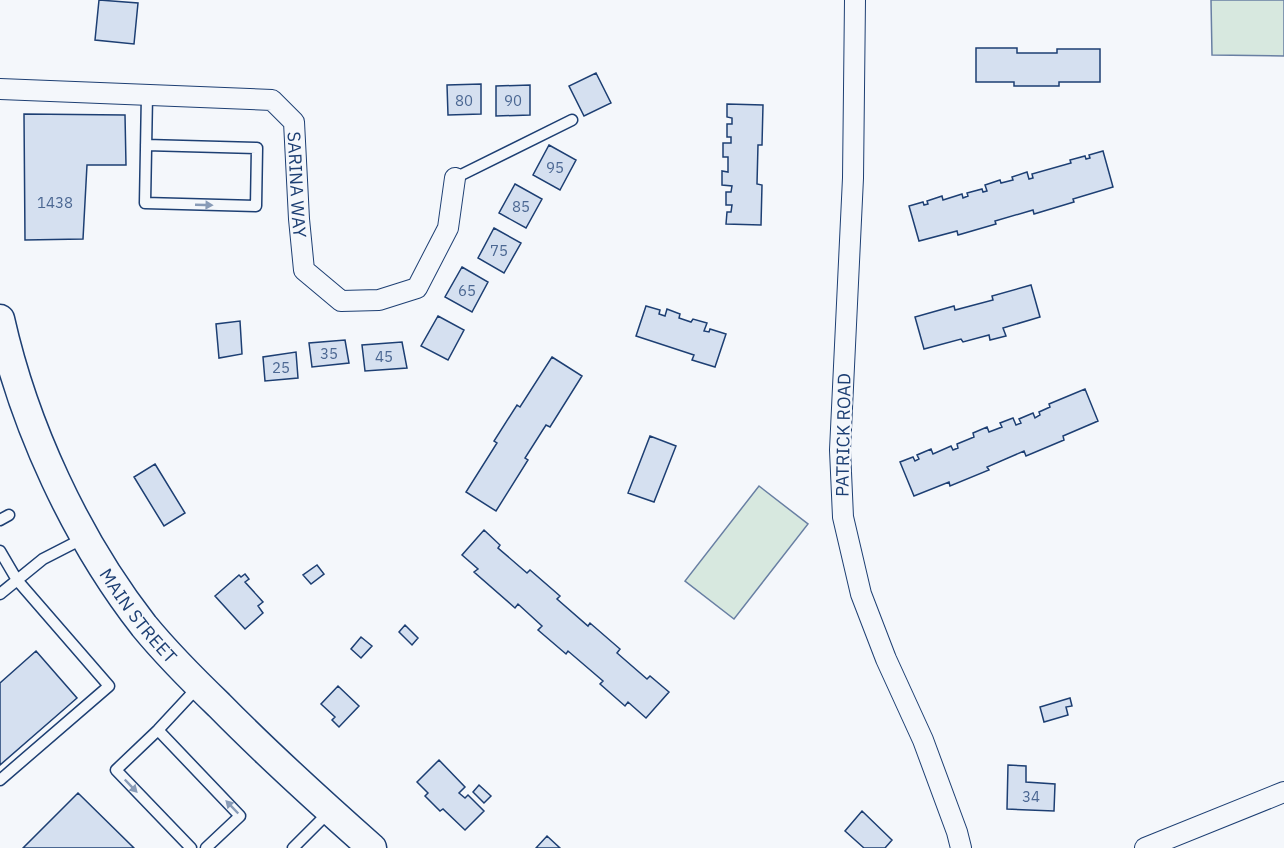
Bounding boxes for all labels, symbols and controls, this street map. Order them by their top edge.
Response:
house number: 80 [455,91,473,110]
house number: 90 [504,91,522,110]
street label: SARINA WAY [283,131,312,239]
house number: 95 [546,158,564,177]
house number: 1438 [37,193,73,212]
house number: 85 [512,197,530,216]
one-way arrow [194,200,213,210]
house number: 75 [490,241,508,260]
house number: 65 [458,281,476,300]
house number: 35 [320,344,338,363]
house number: 45 [375,347,393,366]
house number: 25 [272,358,290,377]
street label: PATRICK ROAD [830,373,856,497]
street label: MAIN STREET [95,564,182,668]
one-way arrow [124,778,138,793]
house number: 34 [1022,787,1040,806]
one-way arrow [225,800,239,815]

